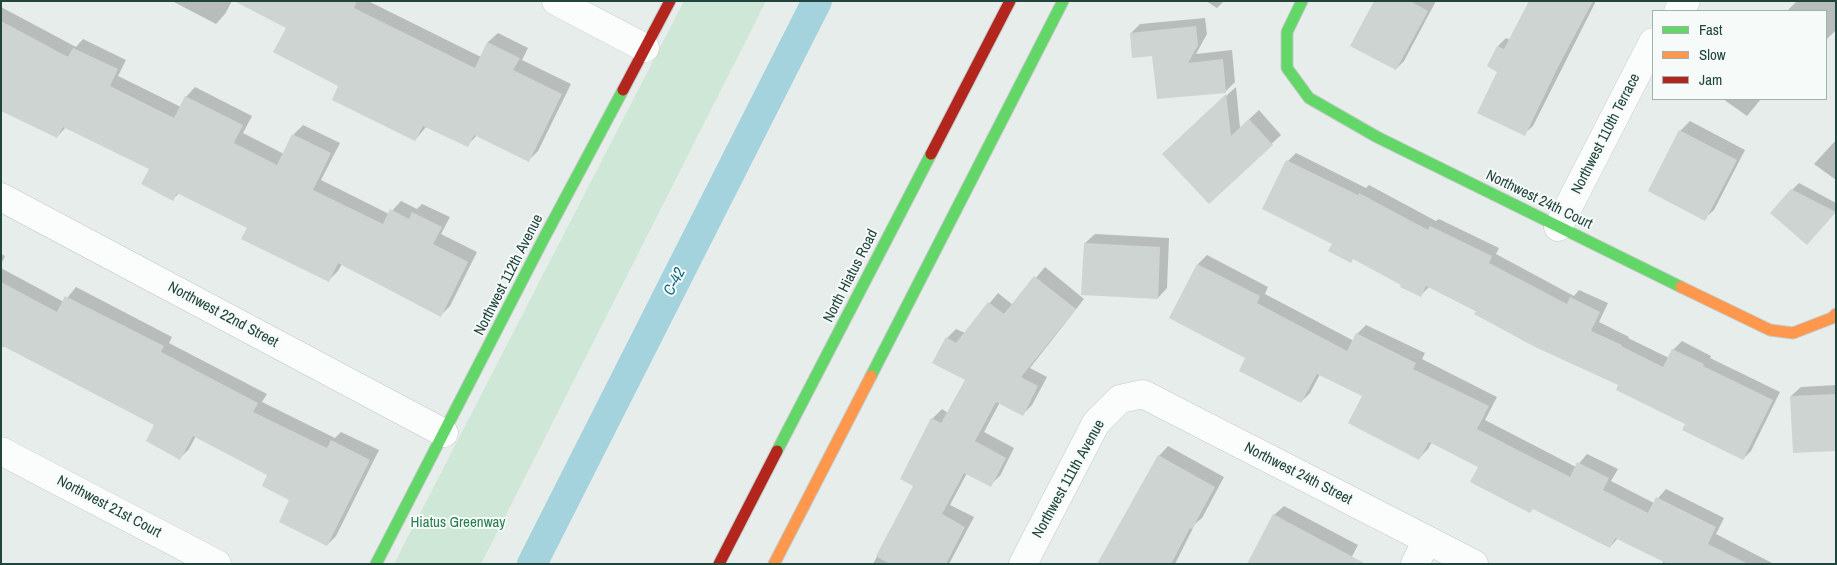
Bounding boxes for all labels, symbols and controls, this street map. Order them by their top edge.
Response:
legend [1652,10,1827,100]
text: Fast [1699,19,1722,40]
text: Slow [1699,44,1726,65]
text: Jam [1699,69,1722,90]
street label: Northwest 110th Terrace [1568,71,1644,197]
street label: Northwest 24th Court [1483,166,1595,234]
street label: Northwest 112th Avenue [471,211,547,339]
street label: North Hiatus Road [820,227,882,325]
water label: C-42 [660,265,690,299]
street label: Northwest 22nd Street [165,278,281,352]
street label: Northwest 111th Avenue [1029,417,1109,541]
street label: Northwest 24th Street [1241,439,1355,509]
street label: Northwest 21st Court [54,472,164,542]
park label: Hiatus Greenway [410,514,506,532]

